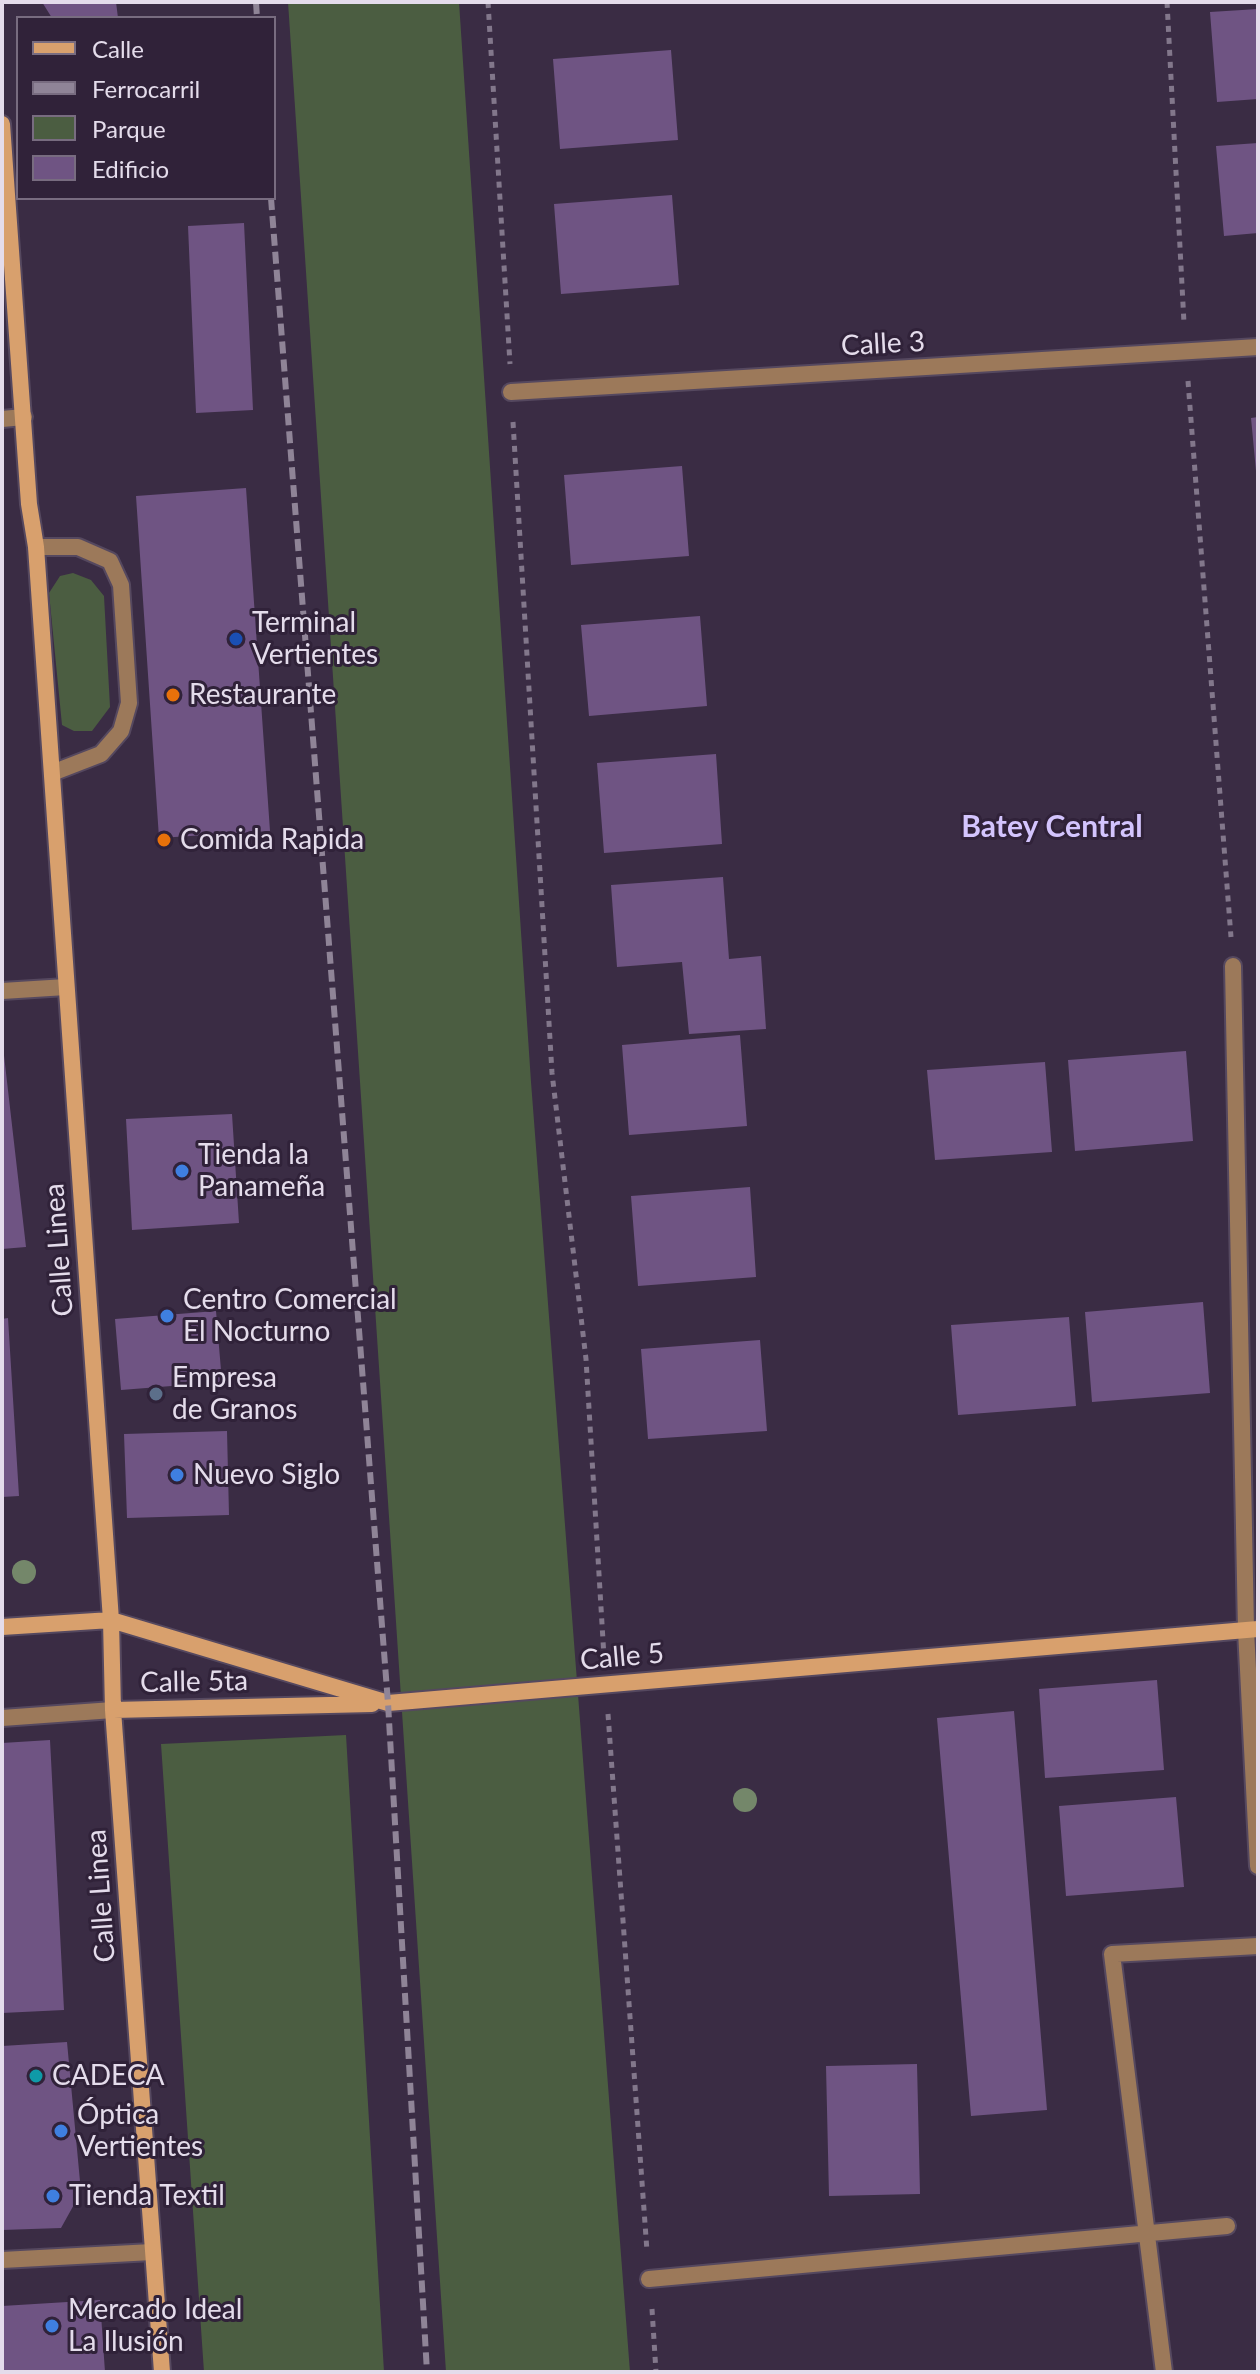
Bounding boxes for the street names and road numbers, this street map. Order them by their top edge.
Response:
street label: Calle 3 [840,325,926,363]
street label: Calle Linea [38,1182,80,1318]
street label: Calle 5 [579,1637,665,1677]
street label: Calle 5ta [140,1664,248,1700]
street label: Calle Linea [80,1828,122,1964]

